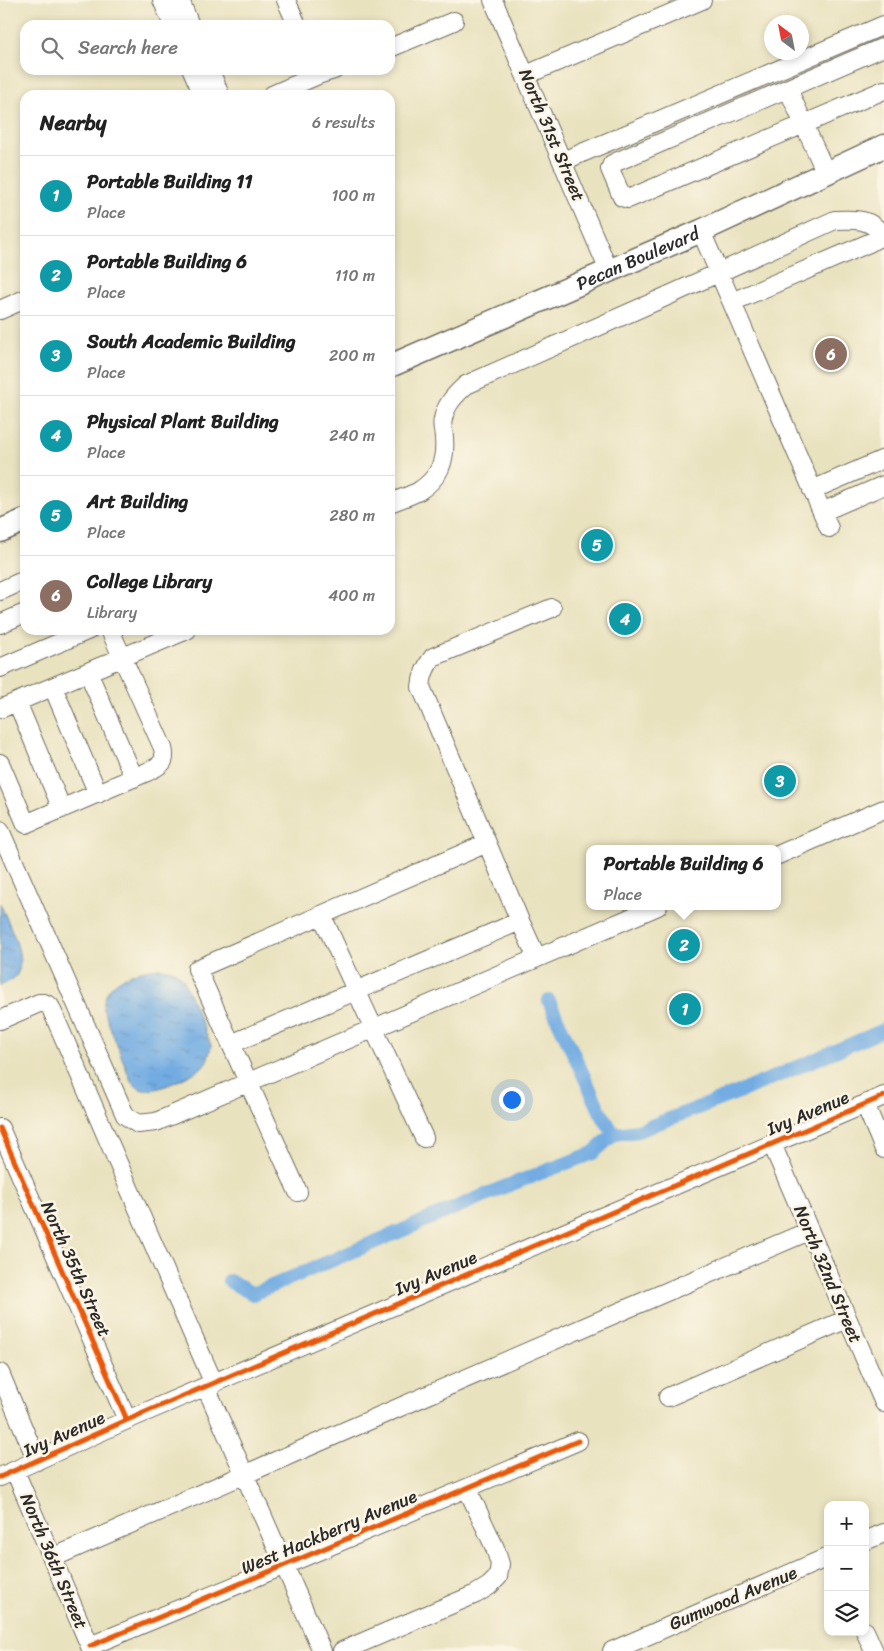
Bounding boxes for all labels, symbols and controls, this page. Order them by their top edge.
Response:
north arrow [764,15,809,60]
search box [20,20,395,75]
text: Search here [78,31,178,64]
icon: search [38,34,66,62]
street label: North 31st Street [510,64,594,207]
text: Nearby [40,104,106,142]
text: 6 results [312,108,375,137]
text: Portable Building 11 [87,165,253,198]
text: 1 [53,181,59,210]
text: 100 m [331,181,375,210]
text: Place [87,198,126,227]
street label: Pecan Boulevard [571,217,706,299]
text: Portable Building 6 [87,245,247,278]
text: 2 [51,261,61,290]
text: 110 m [335,261,375,290]
text: Place [87,278,126,307]
text: South Academic Building [87,325,296,358]
pin: 6 [815,335,847,373]
text: 3 [52,341,60,370]
text: 200 m [329,341,375,370]
text: Place [87,358,126,387]
text: Physical Plant Building [87,405,279,438]
text: 4 [51,421,61,450]
text: 240 m [329,421,375,450]
text: Place [87,438,126,467]
text: Art Building [87,485,188,518]
text: 5 [51,501,61,530]
text: 280 m [330,501,375,530]
text: Place [87,518,126,547]
pin: 5 [581,526,613,564]
text: College Library [87,565,212,598]
text: 6 [51,581,61,610]
text: 400 m [328,581,375,610]
text: Library [87,598,137,627]
pin: 4 [609,600,641,638]
pin: 3 [764,762,796,800]
popup [586,845,781,910]
text: Portable Building 6 [603,847,764,880]
text: Place [603,880,642,909]
pin: 2 [668,926,700,964]
pin: 1 [669,990,701,1028]
street label: Ivy Avenue [761,1081,855,1145]
your location [499,1087,525,1113]
street label: North 35th Street [32,1196,120,1342]
street label: North 32nd Street [784,1200,872,1348]
street label: Ivy Avenue [389,1241,483,1305]
street label: Ivy Avenue [17,1402,110,1467]
street label: West Hackberry Avenue [236,1480,422,1584]
street label: North 36th Street [11,1488,97,1634]
map controls [824,1501,869,1636]
button: + [824,1501,869,1546]
button: − [824,1546,869,1591]
street label: Gumwood Avenue [664,1556,803,1639]
button: layers [824,1591,869,1636]

